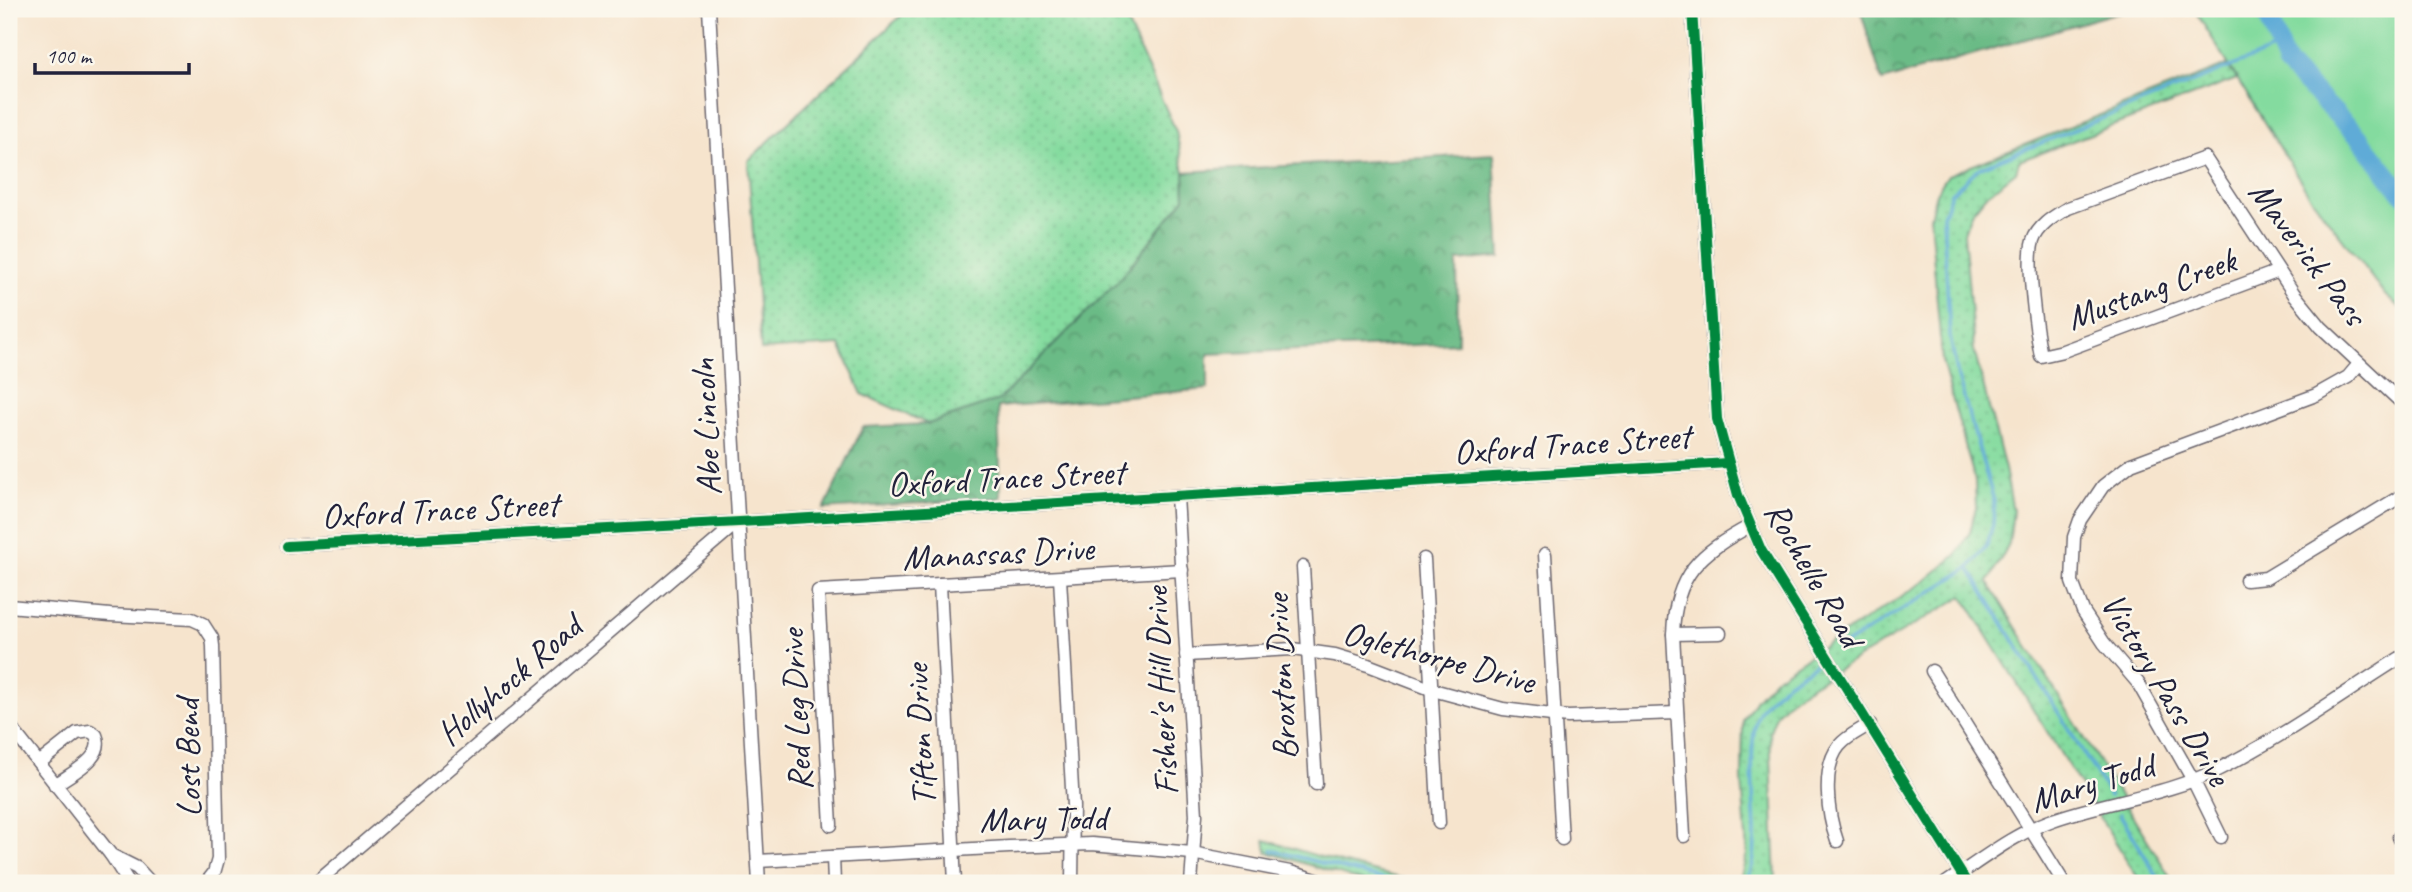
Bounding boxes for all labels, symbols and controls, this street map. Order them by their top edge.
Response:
scale bar [35,32,189,76]
text: 100 m [46,43,93,69]
street label: Maverick Pass [2239,171,2379,337]
street label: Mustang Creek [2060,237,2244,340]
street label: Abe Lincoln [680,357,732,497]
street label: Oxford Trace Street [1452,413,1696,475]
street label: Oxford Trace Street [886,449,1130,507]
street label: Oxford Trace Street [320,481,564,539]
street label: Rochelle Road [1754,493,1876,659]
street label: Manassas Drive [901,525,1097,580]
street label: Fisher's Hill Drive [1133,583,1189,796]
street label: Victory Pass Drive [2091,584,2243,796]
street label: Broxton Drive [1254,590,1308,761]
street label: Hollyhock Road [427,601,595,755]
street label: Oglethorpe Drive [1338,610,1542,705]
street label: Red Leg Drive [769,626,823,792]
street label: Tifton Drive [894,660,946,807]
street label: Lost Bend [164,693,212,817]
street label: Mary Todd [2025,741,2164,823]
street label: Mary Todd [979,795,1112,843]

